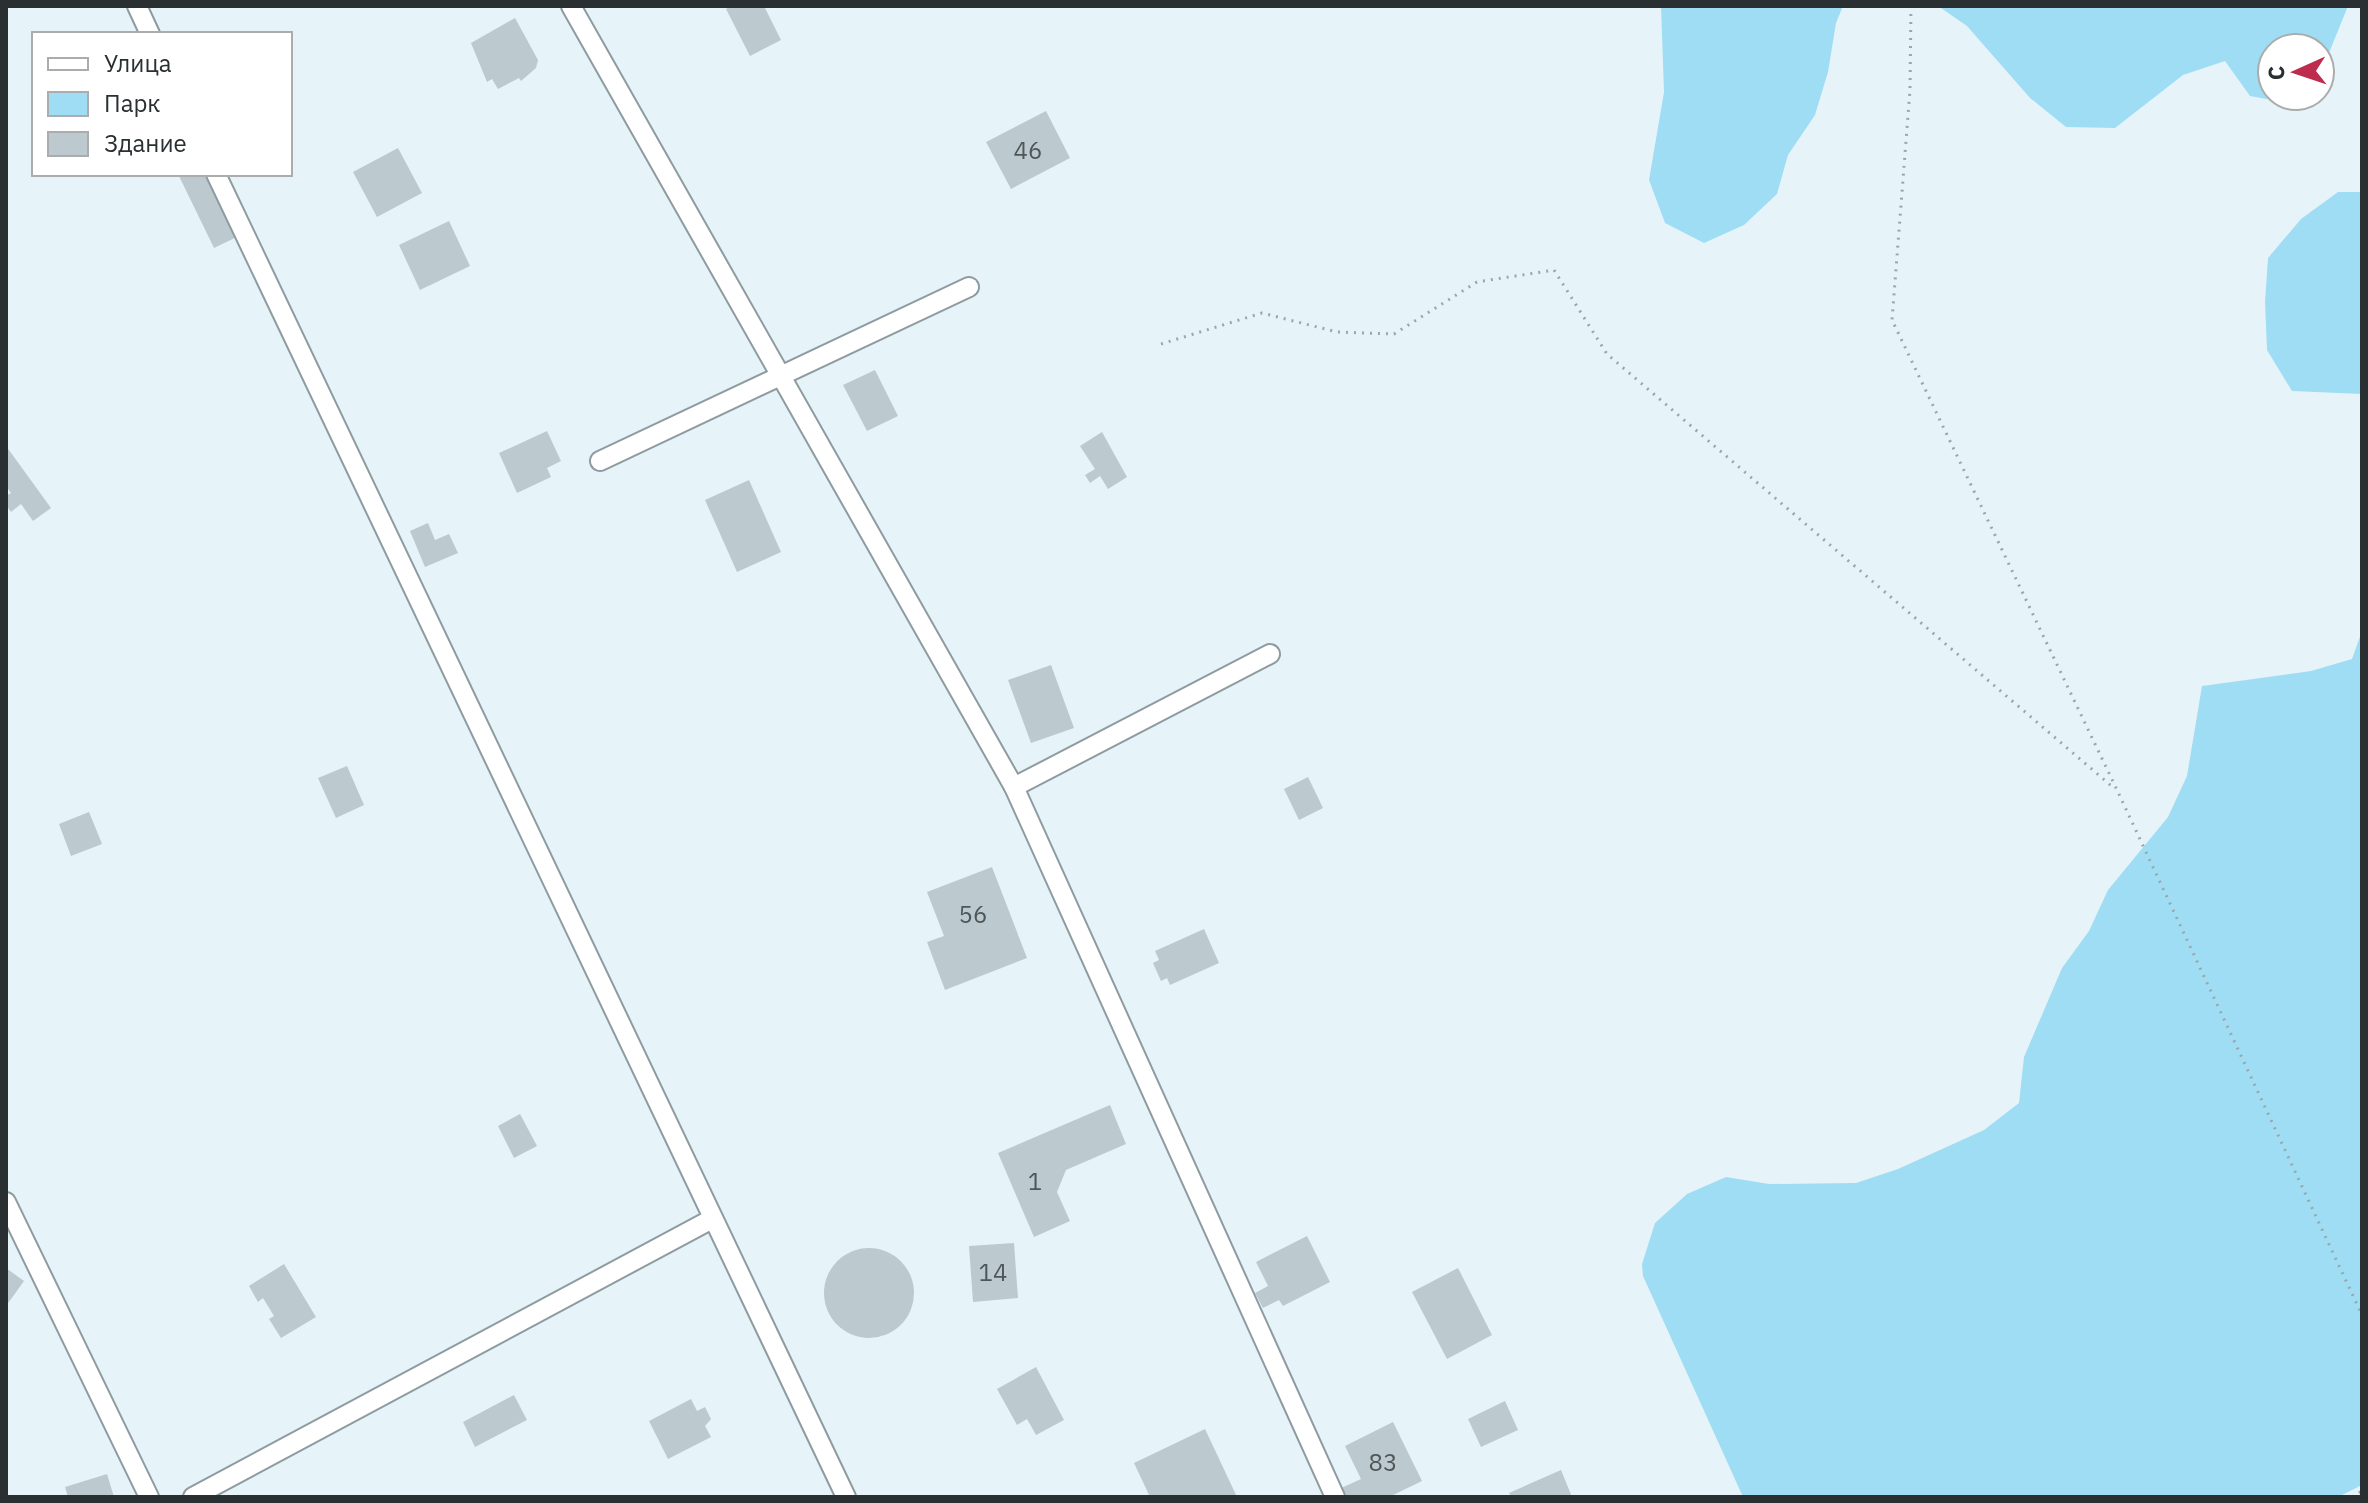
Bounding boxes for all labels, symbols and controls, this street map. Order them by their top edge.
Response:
legend [32,32,292,176]
north arrow [2256,32,2336,112]
text: Улица [104,47,172,79]
text: С [2261,65,2290,81]
text: Парк [104,87,161,119]
text: Здание [104,127,187,159]
house number: 46 [1014,134,1042,166]
house number: 56 [959,898,987,930]
house number: 1 [1028,1165,1042,1197]
house number: 14 [979,1256,1007,1288]
house number: 83 [1369,1446,1397,1478]

